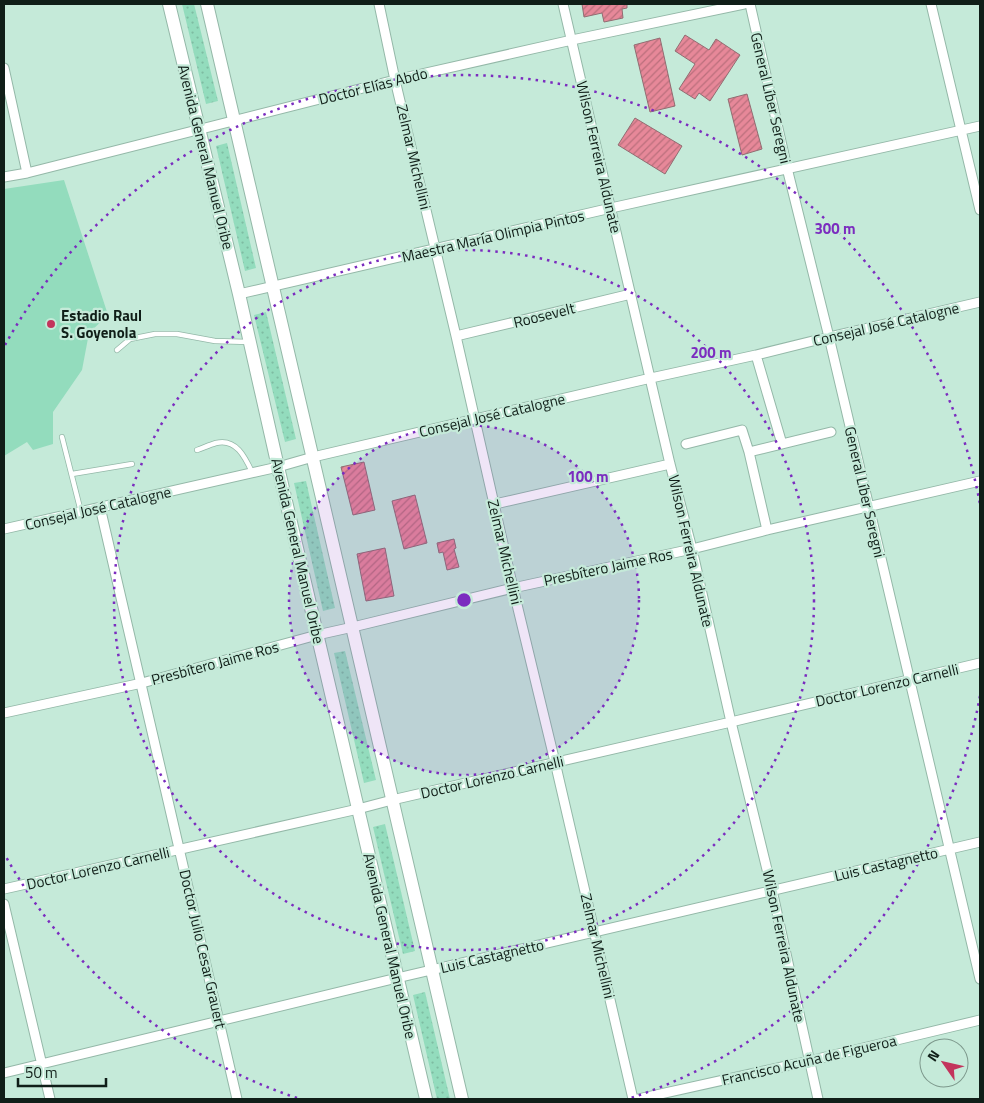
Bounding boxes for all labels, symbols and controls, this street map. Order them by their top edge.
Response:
street label: General Líber Seregni [745,30,797,166]
street label: Doctor Elías Abdo [316,61,430,111]
street label: Avenida General Manuel Oribe [172,62,240,252]
street label: Wilson Ferreira Aldunate [570,79,628,235]
street label: Zelmar Michellini [391,102,437,212]
street label: Maestra María Olimpia Pintos [399,204,587,268]
text: 300 m [814,217,856,240]
street label: Roosevelt [511,296,578,334]
street label: Consejal José Catalogne [811,296,961,352]
place label: Estadio Raul S. Goyenola [61,304,142,344]
marker: Estadio Raul S. Goyenola [45,318,57,330]
text: 200 m [690,341,732,364]
street label: Consejal José Catalogne [417,387,567,443]
street label: General Líber Seregni [839,424,891,560]
street label: Avenida General Manuel Oribe [265,456,331,646]
text: 100 m [567,465,609,488]
street label: Wilson Ferreira Aldunate [662,473,720,629]
street label: Consejal José Catalogne [23,480,173,536]
street label: Zelmar Michellini [482,497,528,607]
street label: Presbítero Jaime Ros [541,542,675,592]
centre of rings [455,591,473,609]
street label: Presbítero Jaime Ros [149,635,281,691]
street label: Doctor Lorenzo Carnelli [813,657,961,713]
street label: Doctor Lorenzo Carnelli [418,749,566,805]
street label: Doctor Lorenzo Carnelli [24,840,172,896]
street label: Luis Castagnetto [832,841,940,887]
street label: Avenida General Manuel Oribe [357,851,423,1041]
street label: Doctor Julio Cesar Grauert [174,867,233,1032]
street label: Wilson Ferreira Aldunate [757,868,811,1024]
street label: Zelmar Michellini [575,891,621,1001]
street label: Luis Castagnetto [438,933,546,979]
street label: Francisco Acuña de Figueroa [719,1029,899,1091]
north arrow [919,1038,969,1088]
text: N [921,1046,944,1065]
scale bar [18,1056,105,1088]
text: 50 m [25,1061,58,1084]

